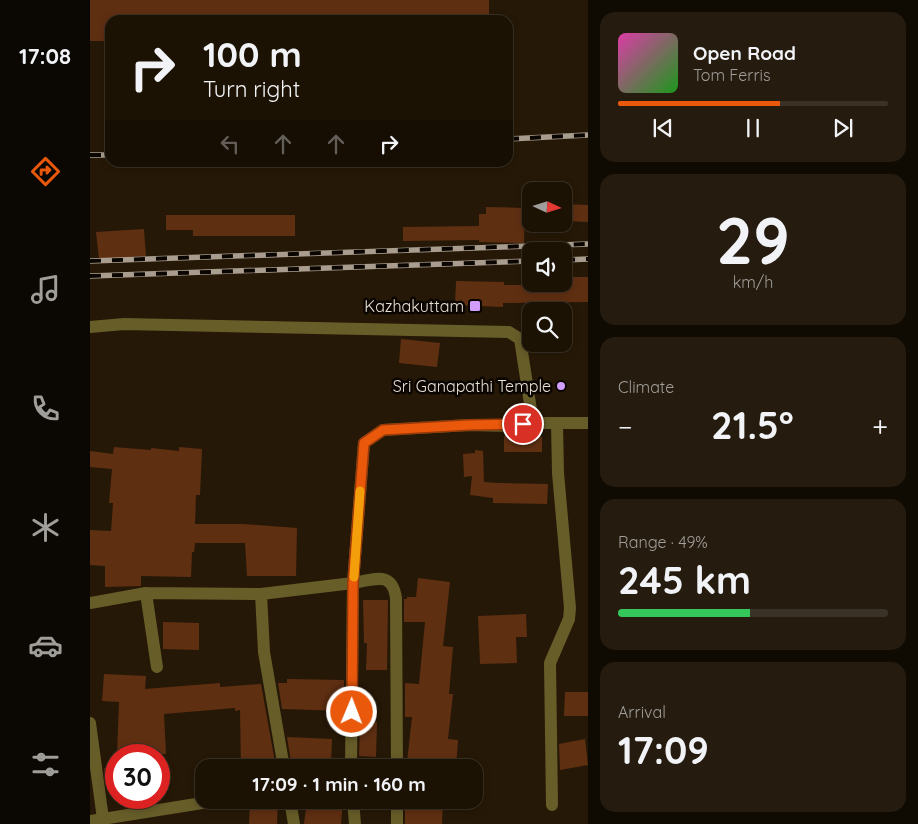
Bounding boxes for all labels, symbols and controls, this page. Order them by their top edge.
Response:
text: 100 m [203,32,302,76]
icon: right [120,35,185,100]
text: Open Road [693,41,796,65]
text: 17:08 [19,42,71,70]
text: Tom Ferris [693,65,770,85]
text: Turn right [203,75,300,103]
icon: previous [649,114,677,142]
icon: pause [739,114,767,142]
icon: next [829,114,857,142]
icon: left [216,130,244,158]
icon: ahead [269,130,297,158]
icon: ahead [322,130,350,158]
icon: right [375,130,403,158]
icon: directions [28,154,63,189]
north arrow [522,182,572,232]
map controls [522,182,572,352]
text: 29 [716,199,790,280]
button: sound [522,242,572,292]
icon: music [28,272,63,307]
text: km/h [733,272,773,292]
place label: Kazhakuttam [364,296,464,316]
marker: Kazhakuttam [468,299,482,313]
button: search [522,302,572,352]
place label: Sri Ganapathi Temple [393,376,551,396]
text: Climate [618,377,674,397]
marker: Sri Ganapathi Temple [555,380,567,392]
icon: phone [28,391,63,426]
text: 21.5° [711,401,794,449]
pin [502,403,544,445]
text: − [618,409,633,444]
text: + [872,409,888,444]
icon: arrive [509,410,537,438]
icon: climate [28,510,63,545]
text: Range · 49% [618,532,708,552]
text: 245 km [618,556,751,604]
icon: car [28,628,63,663]
position arrow [325,685,377,737]
text: Arrival [618,702,666,722]
text: 17:09 [618,726,709,774]
speed limit sign: 30 [105,744,170,809]
icon: filters [28,747,63,782]
text: 17:09 · 1 min · 160 m [252,772,426,796]

